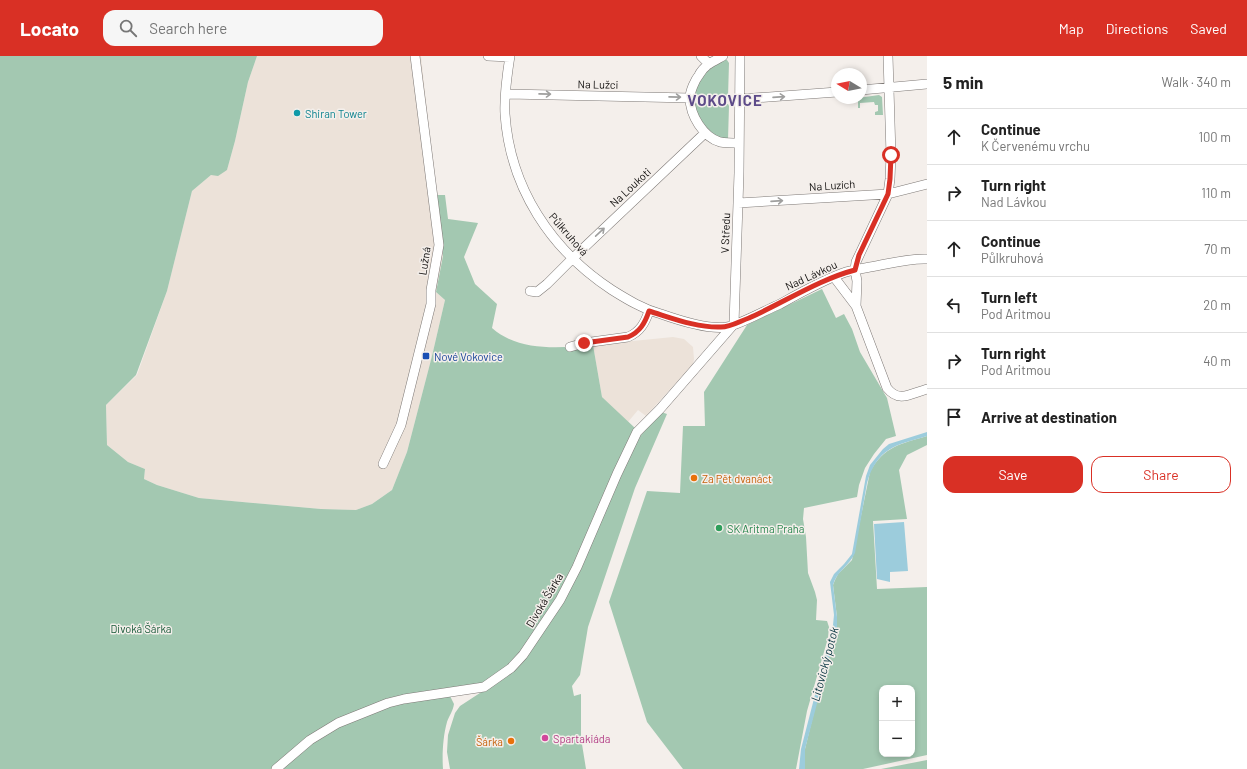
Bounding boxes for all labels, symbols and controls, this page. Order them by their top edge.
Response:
search box [103,10,383,46]
text: Locato [20,17,79,40]
icon: search [117,17,139,39]
text: Search here [149,19,227,37]
text: Map [1059,20,1084,37]
text: Directions [1106,20,1168,37]
text: Saved [1190,20,1227,37]
north arrow [831,68,867,104]
text: 5 min [943,72,983,92]
text: Walk · 340 m [1162,74,1231,90]
street label: Na Lužci [577,77,619,91]
one-way arrow [538,91,551,98]
district label: VOKOVICE [687,91,763,109]
one-way arrow [668,93,681,101]
one-way arrow [772,93,785,100]
place label: Shiran Tower [305,107,367,120]
marker: Shiran Tower [292,108,302,118]
text: Continue [981,120,1041,138]
icon: ahead [943,126,965,148]
text: 100 m [1198,129,1231,145]
text: K Červenému vrchu [981,138,1090,154]
route start [882,146,900,164]
street label: Na Loukoti [607,165,653,209]
text: Turn right [981,176,1046,194]
street label: Na Luzích [808,177,856,193]
icon: right [943,182,965,204]
text: 110 m [1201,185,1231,201]
text: Nad Lávkou [981,194,1047,210]
one-way arrow [770,197,783,204]
street label: Půlkruhová [547,210,591,258]
street label: V Středu [718,212,732,254]
one-way arrow [595,227,605,237]
text: Continue [981,232,1041,250]
icon: ahead [943,238,965,260]
text: 70 m [1204,241,1231,257]
street label: Lužná [415,246,433,276]
text: Půlkruhová [981,250,1043,266]
street label: Nad Lávkou [783,257,839,293]
text: Turn left [981,288,1037,306]
icon: left [943,294,965,316]
text: 20 m [1203,297,1231,313]
text: Pod Aritmou [981,306,1051,322]
route end [575,334,593,352]
text: Turn right [981,344,1046,362]
place label: Nové Vokovice [434,350,503,363]
icon: right [943,350,965,372]
marker: Nové Vokovice [421,351,431,361]
text: 40 m [1203,353,1231,369]
text: Pod Aritmou [981,362,1051,378]
icon: arrive [943,406,965,428]
text: Arrive at destination [981,408,1117,426]
button: Save [943,456,1083,493]
button: Share [1091,456,1231,493]
place label: Za Pět dvanáct [702,472,772,485]
marker: Za Pět dvanáct [689,473,699,483]
place label: SK Aritma Praha [727,522,804,535]
marker: SK Aritma Praha [714,523,724,533]
street label: Divoká Šárka [523,571,565,629]
park label: Divoká Šárka [111,622,171,635]
water label: Litovický potok [807,625,841,703]
map controls [879,685,915,757]
button: + [879,685,915,721]
button: − [879,721,915,757]
place label: Spartakiáda [553,732,610,745]
marker: Spartakiáda [540,733,550,743]
place label: Šárka [476,735,503,748]
marker: Šárka [506,736,516,746]

